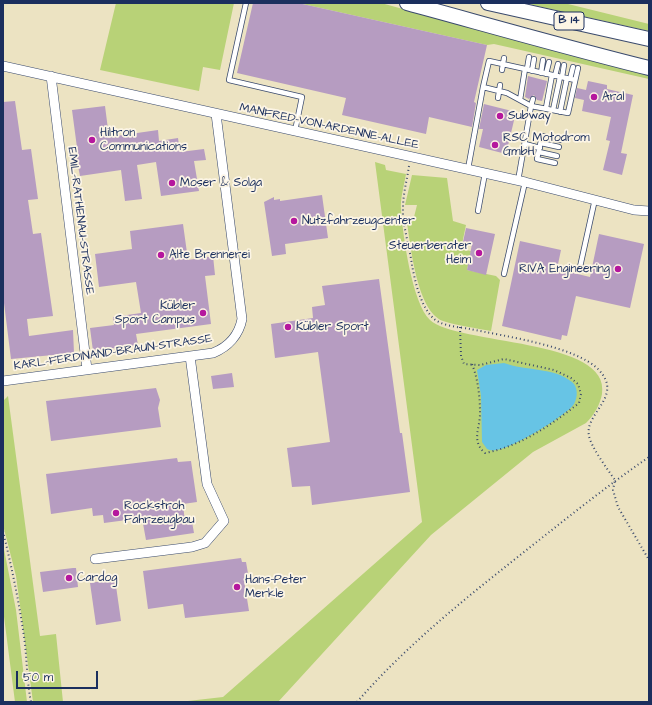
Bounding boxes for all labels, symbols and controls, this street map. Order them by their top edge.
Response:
road number: B 14 [554,12,584,30]
place label: Aral [602,90,624,104]
marker: Aral [589,92,599,102]
street label: MANFRED-VON-ARDENNE-ALLEE [238,101,420,153]
place label: Subway [508,109,551,123]
marker: Subway [495,111,505,121]
place label: Hiltron Communications [100,126,187,154]
place label: RSC Motodrom GmbH [503,131,590,159]
marker: Hiltron Communications [87,135,97,145]
marker: RSC Motodrom GmbH [490,140,500,150]
street label: EMIL-RATHENAU-STRASSE [64,146,96,296]
place label: Moser & Solga [180,176,262,190]
marker: Moser & Solga [167,178,177,188]
place label: Nutzfahrzeugcenter [302,214,415,228]
marker: Nutzfahrzeugcenter [289,216,299,226]
place label: Steuerberater Heim [389,239,471,267]
place label: Alte Brennerei [169,248,250,262]
marker: Steuerberater Heim [474,248,484,258]
marker: Alte Brennerei [156,250,166,260]
place label: RIVA Engineering [519,262,610,276]
marker: RIVA Engineering [613,264,623,274]
place label: Kübler Sport Campus [115,299,195,327]
marker: Kübler Sport Campus [198,308,208,318]
place label: Kübler Sport [296,320,369,334]
marker: Kübler Sport [283,322,293,332]
street label: KARL-FERDINAND-BRAUN-STRASSE [13,332,213,374]
place label: Rockstroh Fahrzeugbau [124,499,195,527]
marker: Rockstroh Fahrzeugbau [111,508,121,518]
place label: Cardog [77,571,117,585]
marker: Cardog [64,573,74,583]
place label: Hans-Peter Merkle [245,573,306,601]
marker: Hans-Peter Merkle [232,582,242,592]
scale bar [18,663,100,689]
text: 50 m [23,669,53,686]

